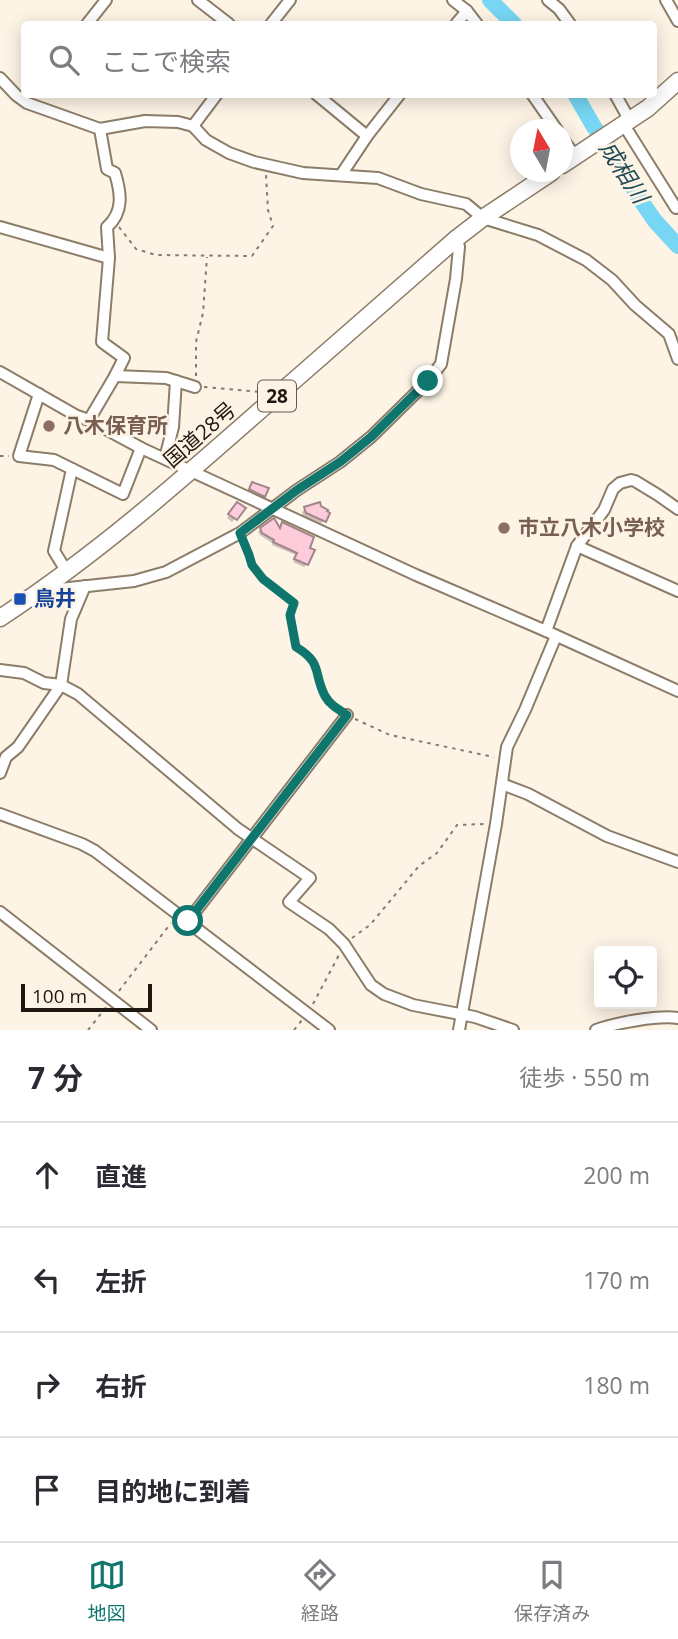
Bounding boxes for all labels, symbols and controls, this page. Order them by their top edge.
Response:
search box [21,21,657,98]
icon: search [45,41,83,79]
text: ここで検索 [101,43,231,79]
north arrow [510,119,573,182]
water label: 成相川 [593,134,659,212]
route end [412,365,443,396]
road number: 28 [258,380,296,412]
street label: 国道28号 [157,395,241,473]
place label: 八木保育所 [63,411,168,439]
marker: 八木保育所 [41,418,57,434]
place label: 市立八木小学校 [518,513,665,541]
marker: 市立八木小学校 [496,520,512,536]
place label: 鳥井 [34,584,76,612]
marker: 鳥井 [12,591,28,607]
route start [172,905,203,936]
map controls [594,946,657,1009]
button: locate [594,946,657,1009]
scale bar [21,981,152,1013]
text: 100 m [32,983,87,1009]
text: 7 分 [28,1057,83,1098]
text: 徒歩 · 550 m [519,1061,650,1093]
icon: ahead [28,1156,66,1194]
text: 直進 [95,1158,147,1194]
text: 200 m [583,1159,650,1191]
icon: left [28,1261,66,1299]
text: 左折 [95,1263,147,1299]
text: 170 m [583,1264,650,1296]
icon: right [28,1366,66,1404]
text: 右折 [95,1368,147,1404]
text: 180 m [583,1369,650,1401]
icon: arrive [28,1471,66,1509]
text: 目的地に到着 [95,1473,251,1509]
tab: 地図 [88,1556,126,1626]
tab: 経路 [301,1556,339,1626]
tab: 保存済み [514,1556,590,1626]

